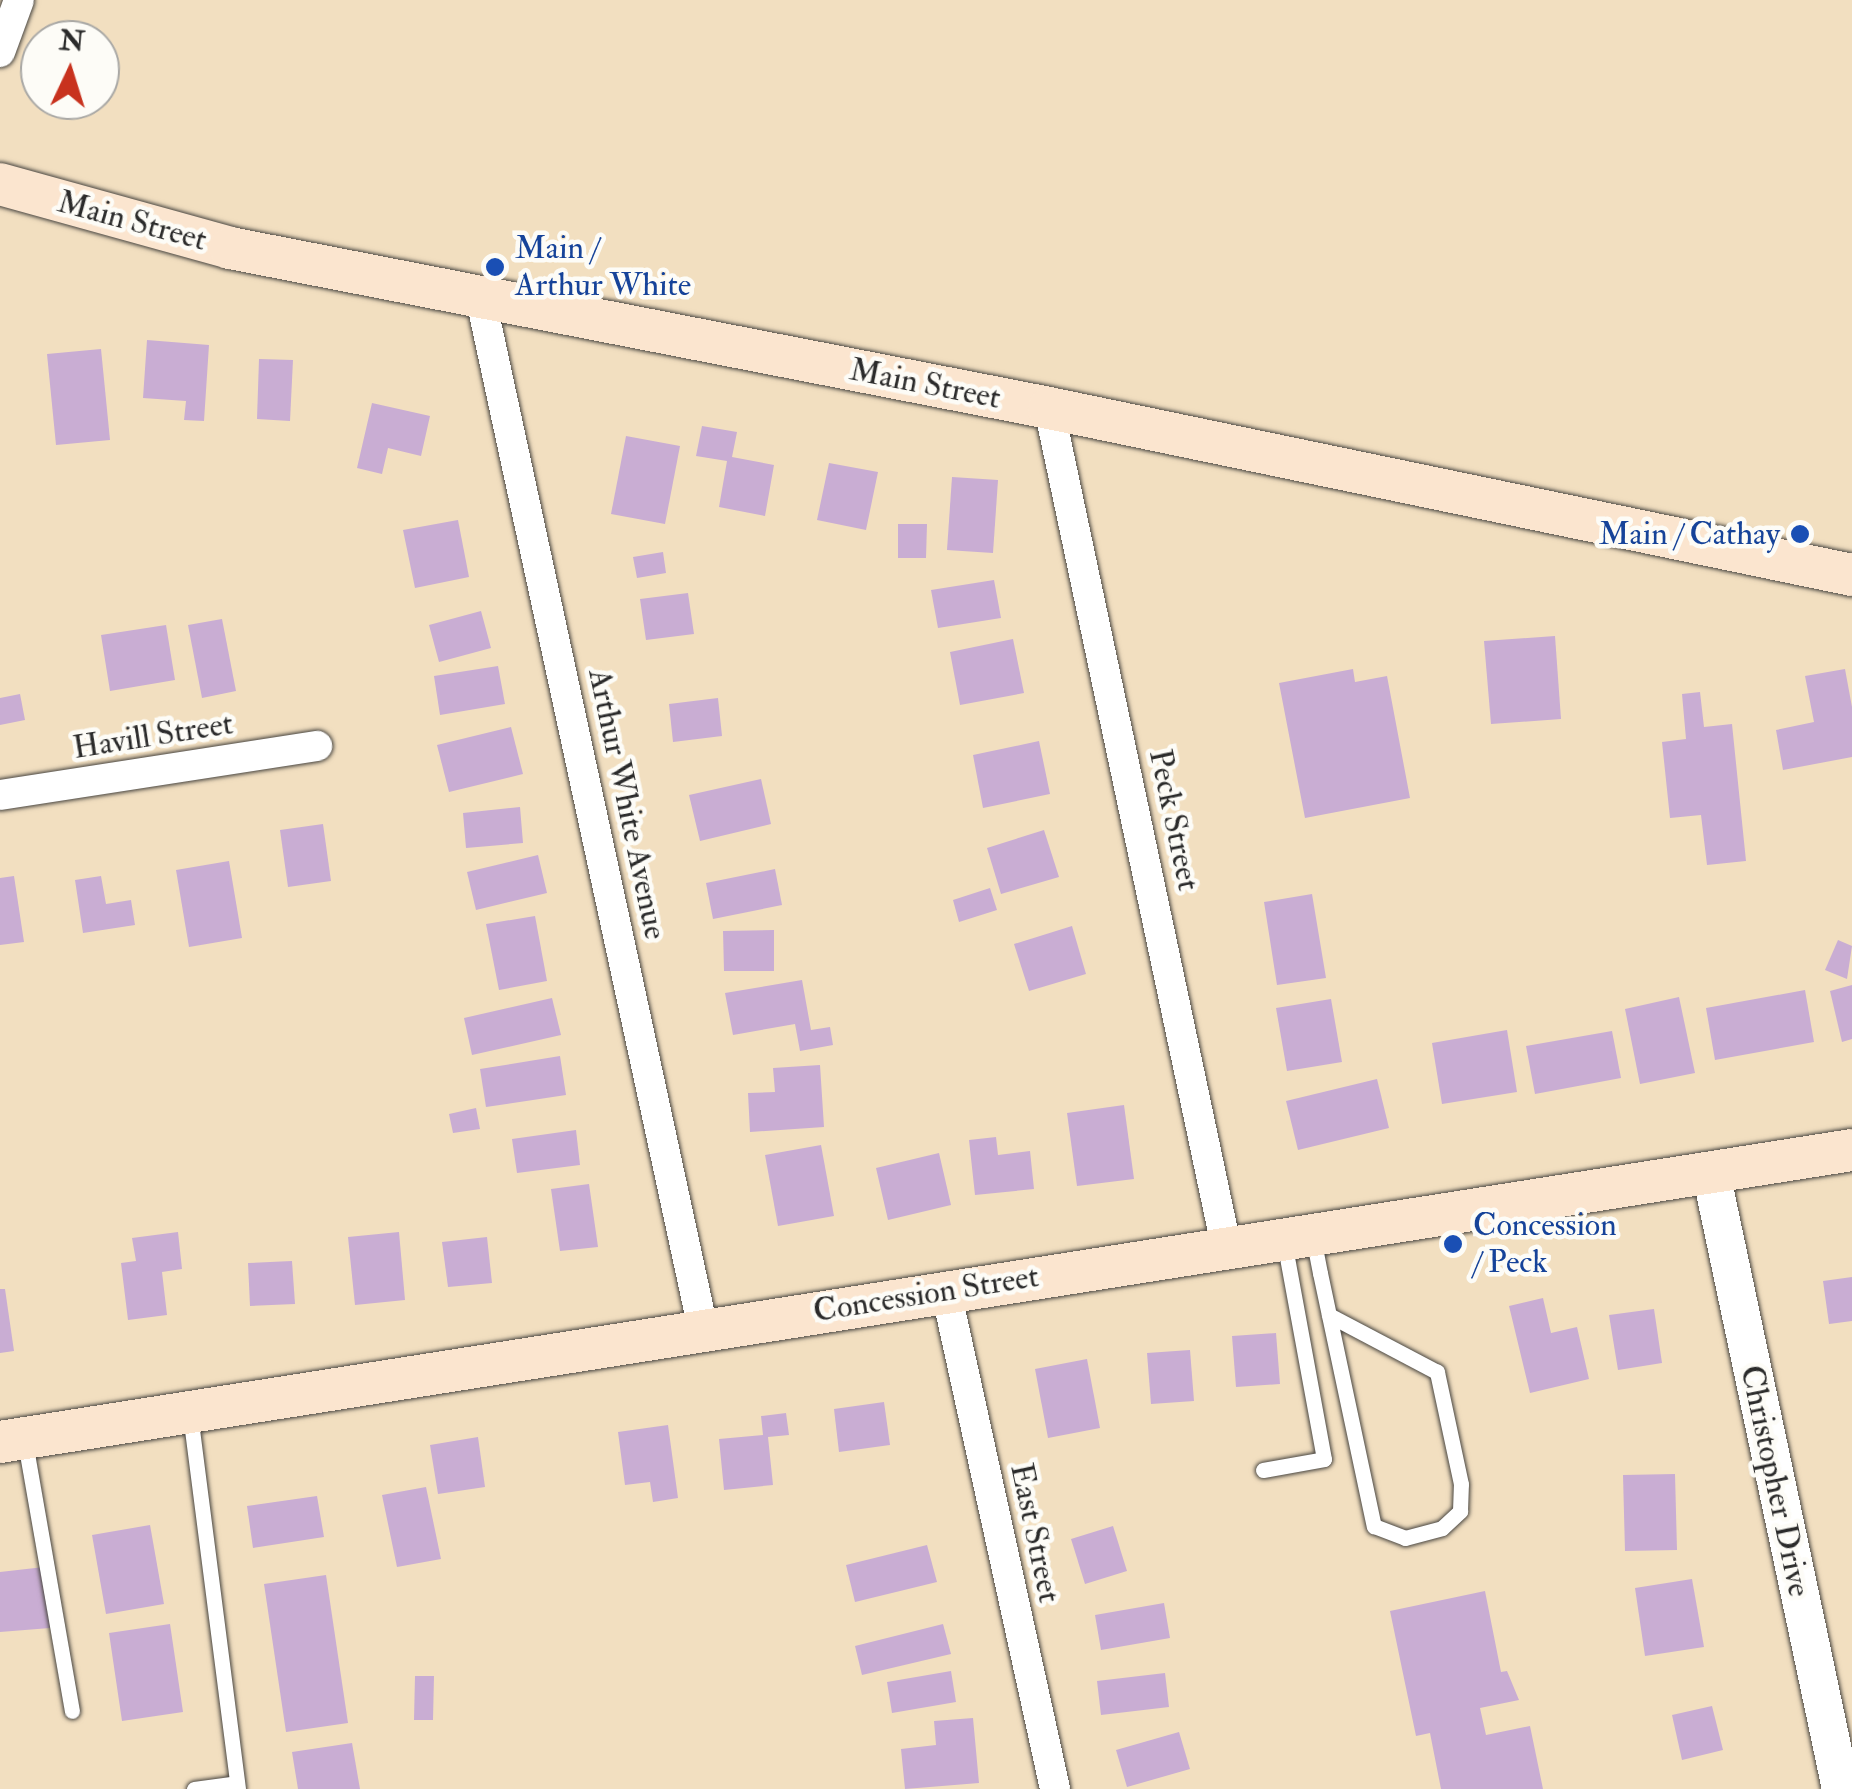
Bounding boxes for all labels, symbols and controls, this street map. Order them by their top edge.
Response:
north arrow [20,20,120,120]
text: N [58,23,86,60]
street label: Main Street [53,183,211,259]
place label: Main / Arthur White [515,230,691,305]
marker: Main / Arthur White [484,256,506,278]
street label: Main Street [846,351,1004,417]
place label: Main / Cathay [1599,515,1780,553]
marker: Main / Cathay [1789,523,1811,545]
street label: Arthur White Avenue [580,665,674,943]
street label: Havill Street [70,704,236,768]
street label: Peck Street [1140,746,1208,894]
place label: Concession / Peck [1473,1207,1617,1282]
marker: Concession / Peck [1442,1233,1464,1255]
street label: Concession Street [811,1257,1041,1331]
street label: Christopher Drive [1732,1362,1818,1600]
street label: East Street [1002,1460,1068,1606]

